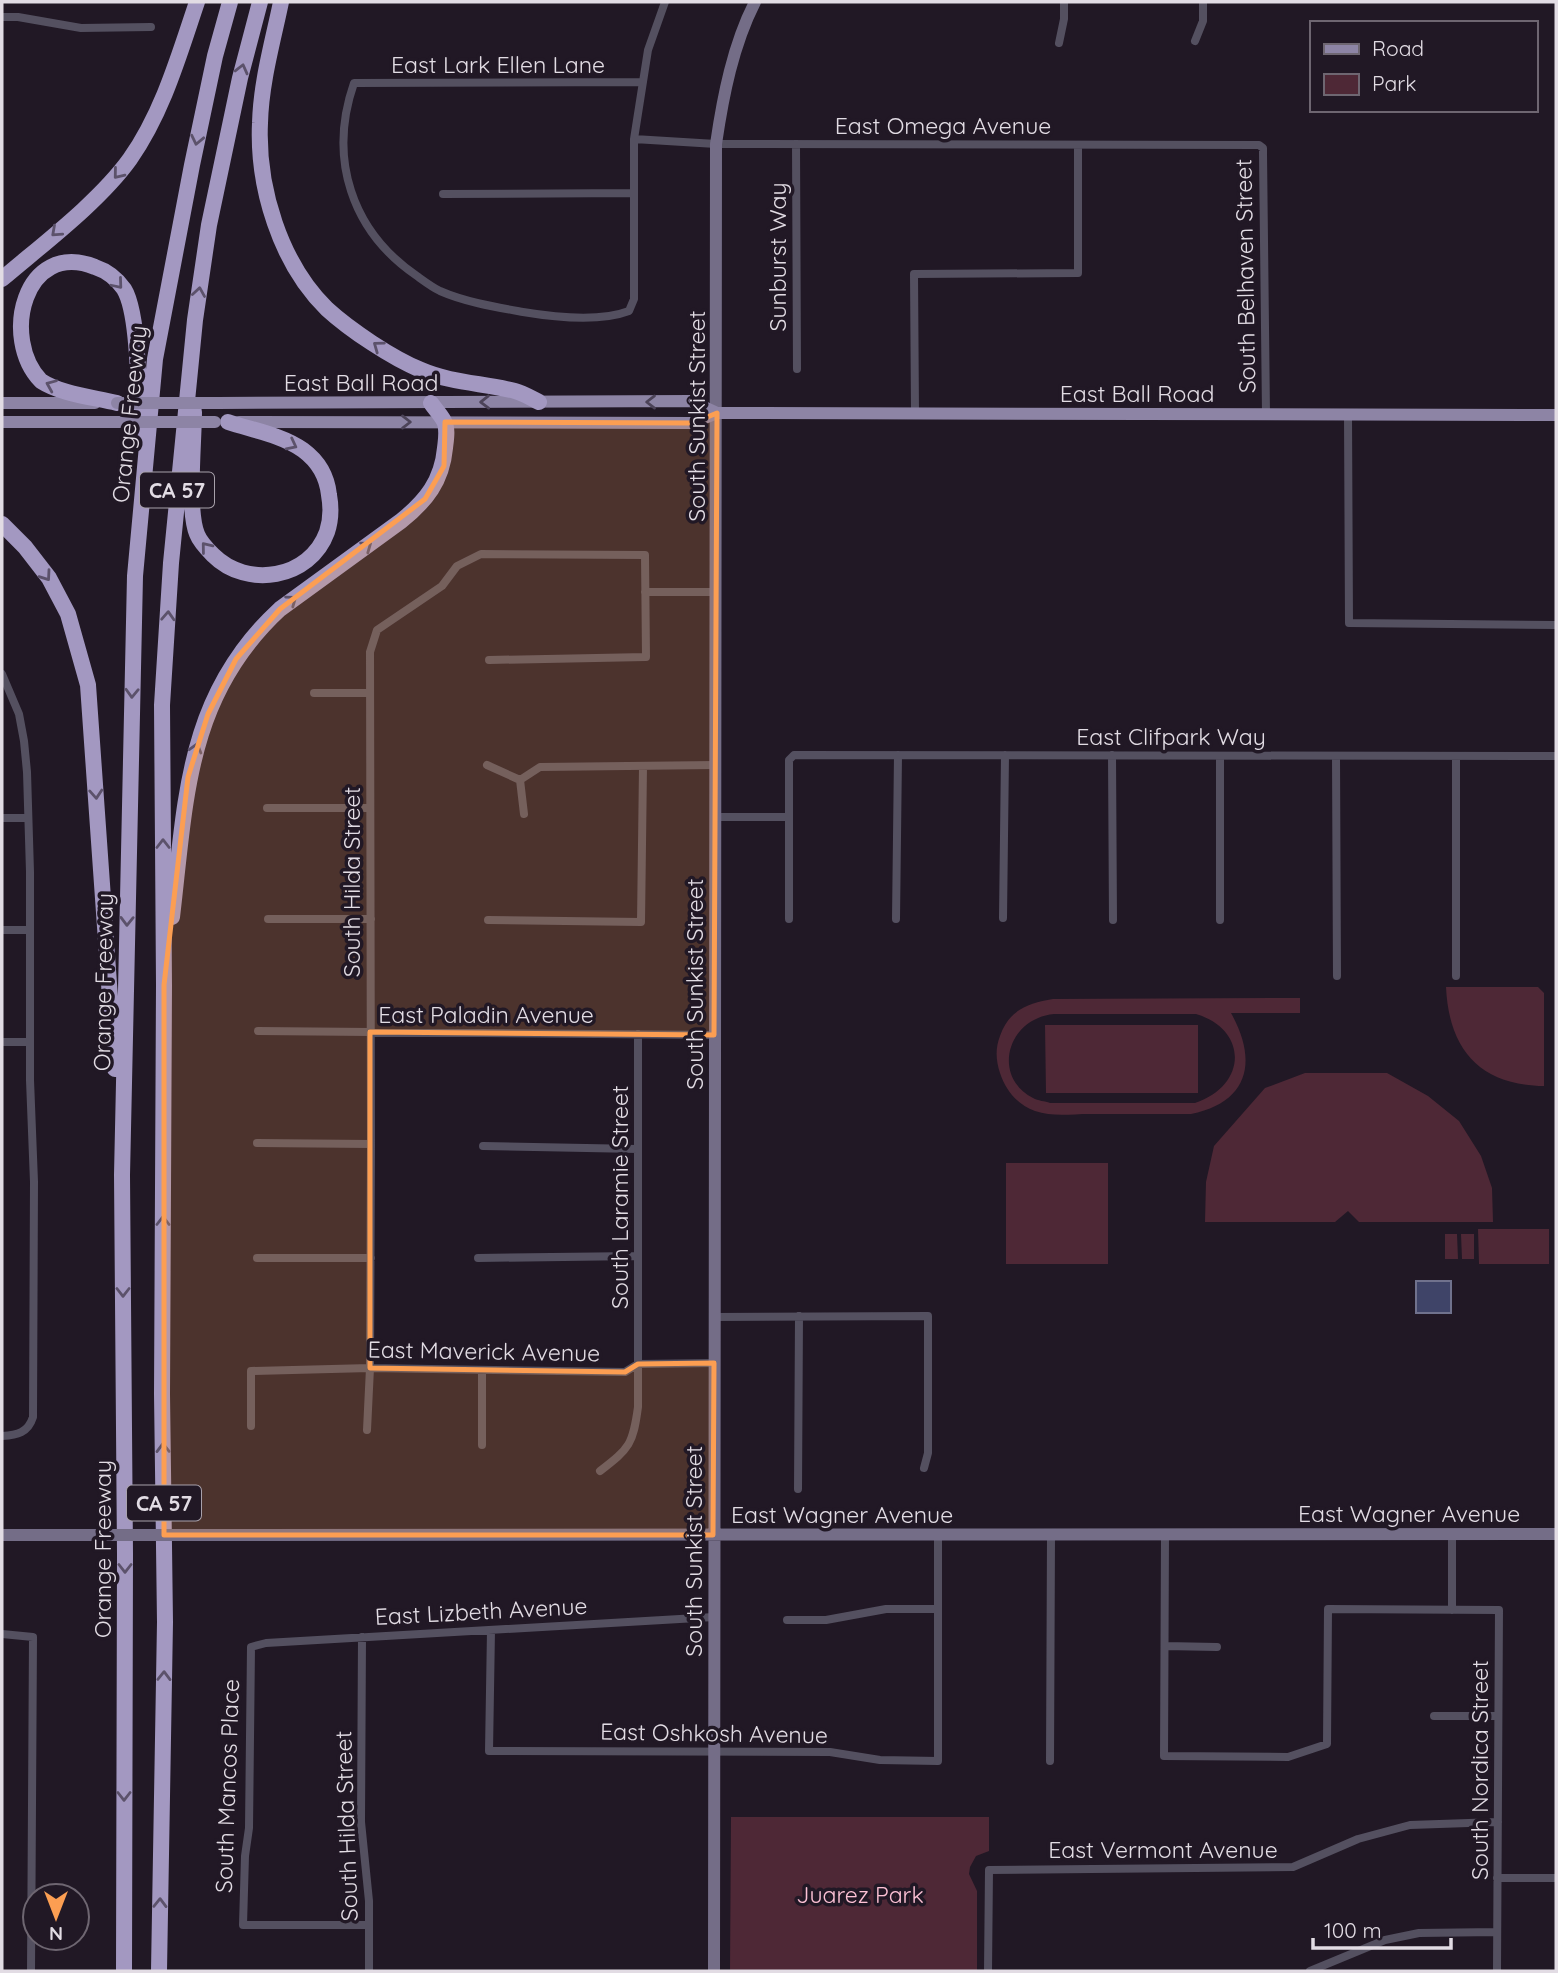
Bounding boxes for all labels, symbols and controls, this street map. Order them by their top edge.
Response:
legend [1310,21,1537,112]
text: Road [1372,35,1424,61]
street label: East Lark Ellen Lane [391,50,605,79]
one-way arrow [234,63,248,75]
text: Park [1372,70,1416,96]
street label: East Omega Avenue [835,111,1051,140]
one-way arrow [191,134,206,146]
street label: South Belhaven Street [1228,158,1262,393]
one-way arrow [113,166,126,178]
street label: Sunburst Way [763,182,792,332]
one-way arrow [51,224,64,236]
one-way arrow [110,276,122,289]
one-way arrow [191,287,206,298]
street label: South Sunkist Street [682,310,711,522]
street label: Orange Freeway [105,324,153,504]
one-way arrow [373,342,386,355]
street label: East Ball Road [284,368,438,397]
one-way arrow [46,379,58,393]
street label: East Ball Road [1060,379,1214,408]
one-way arrow [646,394,656,410]
one-way arrow [479,395,490,410]
one-way arrow [401,414,412,430]
one-way arrow [285,436,297,450]
road number: CA 57 [140,472,214,508]
one-way arrow [359,542,372,554]
one-way arrow [202,543,215,555]
one-way arrow [38,568,50,581]
one-way arrow [285,596,297,608]
one-way arrow [160,611,175,622]
one-way arrow [124,688,139,699]
street label: East Clifpark Way [1076,722,1266,751]
one-way arrow [188,742,203,754]
street label: South Hilda Street [337,787,366,977]
one-way arrow [88,789,103,800]
one-way arrow [156,838,171,849]
street label: South Sunkist Street [680,878,709,1090]
street label: Orange Freeway [87,893,119,1071]
one-way arrow [119,916,135,927]
street label: East Paladin Avenue [378,1000,594,1029]
street label: South Laramie Street [605,1085,634,1309]
one-way arrow [155,1215,171,1225]
one-way arrow [115,1287,131,1298]
street label: East Maverick Avenue [367,1334,601,1368]
one-way arrow [155,1442,171,1453]
street label: South Sunkist Street [679,1445,708,1657]
street label: Orange Freeway [88,1460,117,1638]
road number: CA 57 [127,1486,201,1520]
street label: East Wagner Avenue [1298,1499,1520,1528]
street label: East Wagner Avenue [731,1500,953,1529]
one-way arrow [117,1564,133,1574]
street label: East Lizbeth Avenue [374,1591,588,1631]
street label: South Nordica Street [1465,1660,1494,1880]
one-way arrow [157,1670,172,1681]
street label: South Mancos Place [209,1679,245,1893]
street label: East Oshkosh Avenue [600,1717,828,1749]
street label: South Hilda Street [328,1730,364,1922]
one-way arrow [116,1791,132,1802]
street label: East Vermont Avenue [1048,1835,1278,1864]
park label: Juarez Park [796,1880,924,1909]
north arrow [21,1882,91,1952]
one-way arrow [153,1897,168,1908]
scale bar [1313,1906,1451,1950]
text: 100 m [1324,1917,1382,1943]
text: N [49,1922,63,1946]

